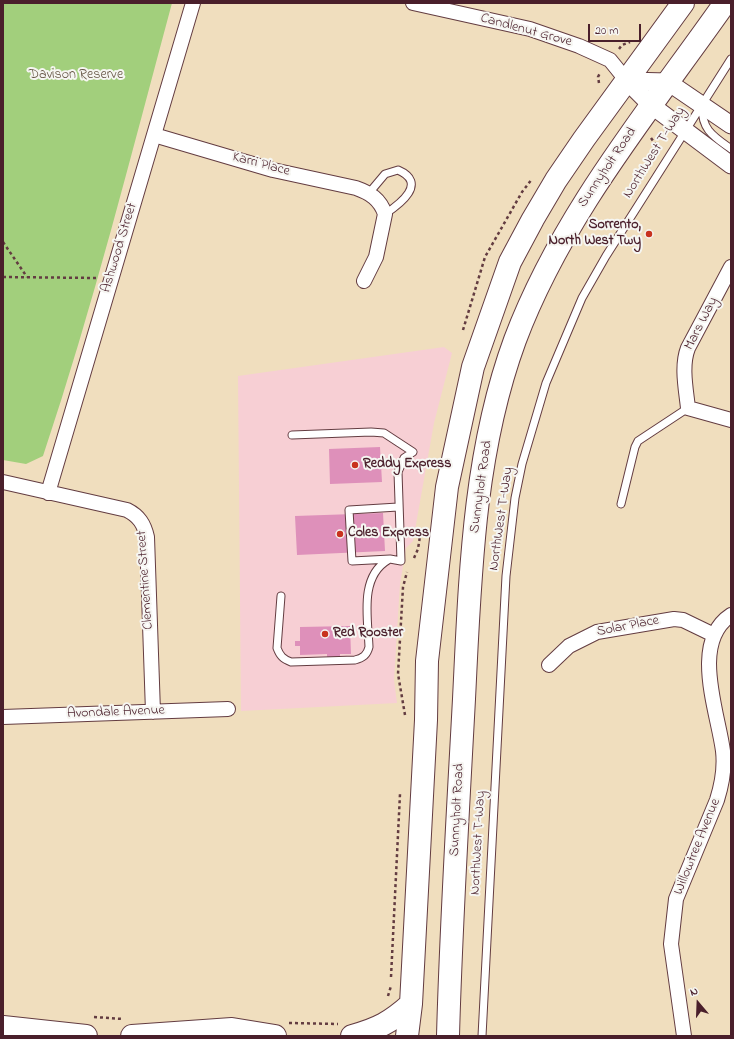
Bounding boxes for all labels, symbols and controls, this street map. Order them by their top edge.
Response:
street label: Candlenut Grove [478,11,574,51]
scale bar [590,16,643,42]
text: 20 m [595,22,618,40]
park label: Davison Reserve [29,68,123,84]
street label: NorthWest T-Way [620,104,690,202]
street label: Sunnyholt Road [575,125,641,211]
street label: Karri Place [230,149,292,181]
street label: Ashwood Street [98,201,142,295]
place label: Sorrento, North West Twy [548,218,641,250]
marker: Sorrento, North West Twy [644,229,654,239]
street label: Mars Way [682,295,722,353]
street label: Sunnyholt Road [467,440,497,534]
place label: Reddy Express [363,457,451,473]
marker: Reddy Express [350,460,360,470]
street label: NorthWest T-Way [486,466,518,572]
place label: Coles Express [348,526,429,542]
marker: Coles Express [335,529,345,539]
street label: Clementine Street [134,530,158,630]
street label: Solar Place [595,613,661,641]
place label: Red Rooster [333,626,403,642]
marker: Red Rooster [320,629,330,639]
street label: Avondale Avenue [67,703,165,723]
street label: Sunnyholt Road [447,763,469,857]
street label: NorthWest T-Way [468,790,490,896]
street label: Willowtree Avenue [671,796,725,898]
north arrow [678,983,718,1023]
text: N [688,983,700,1000]

